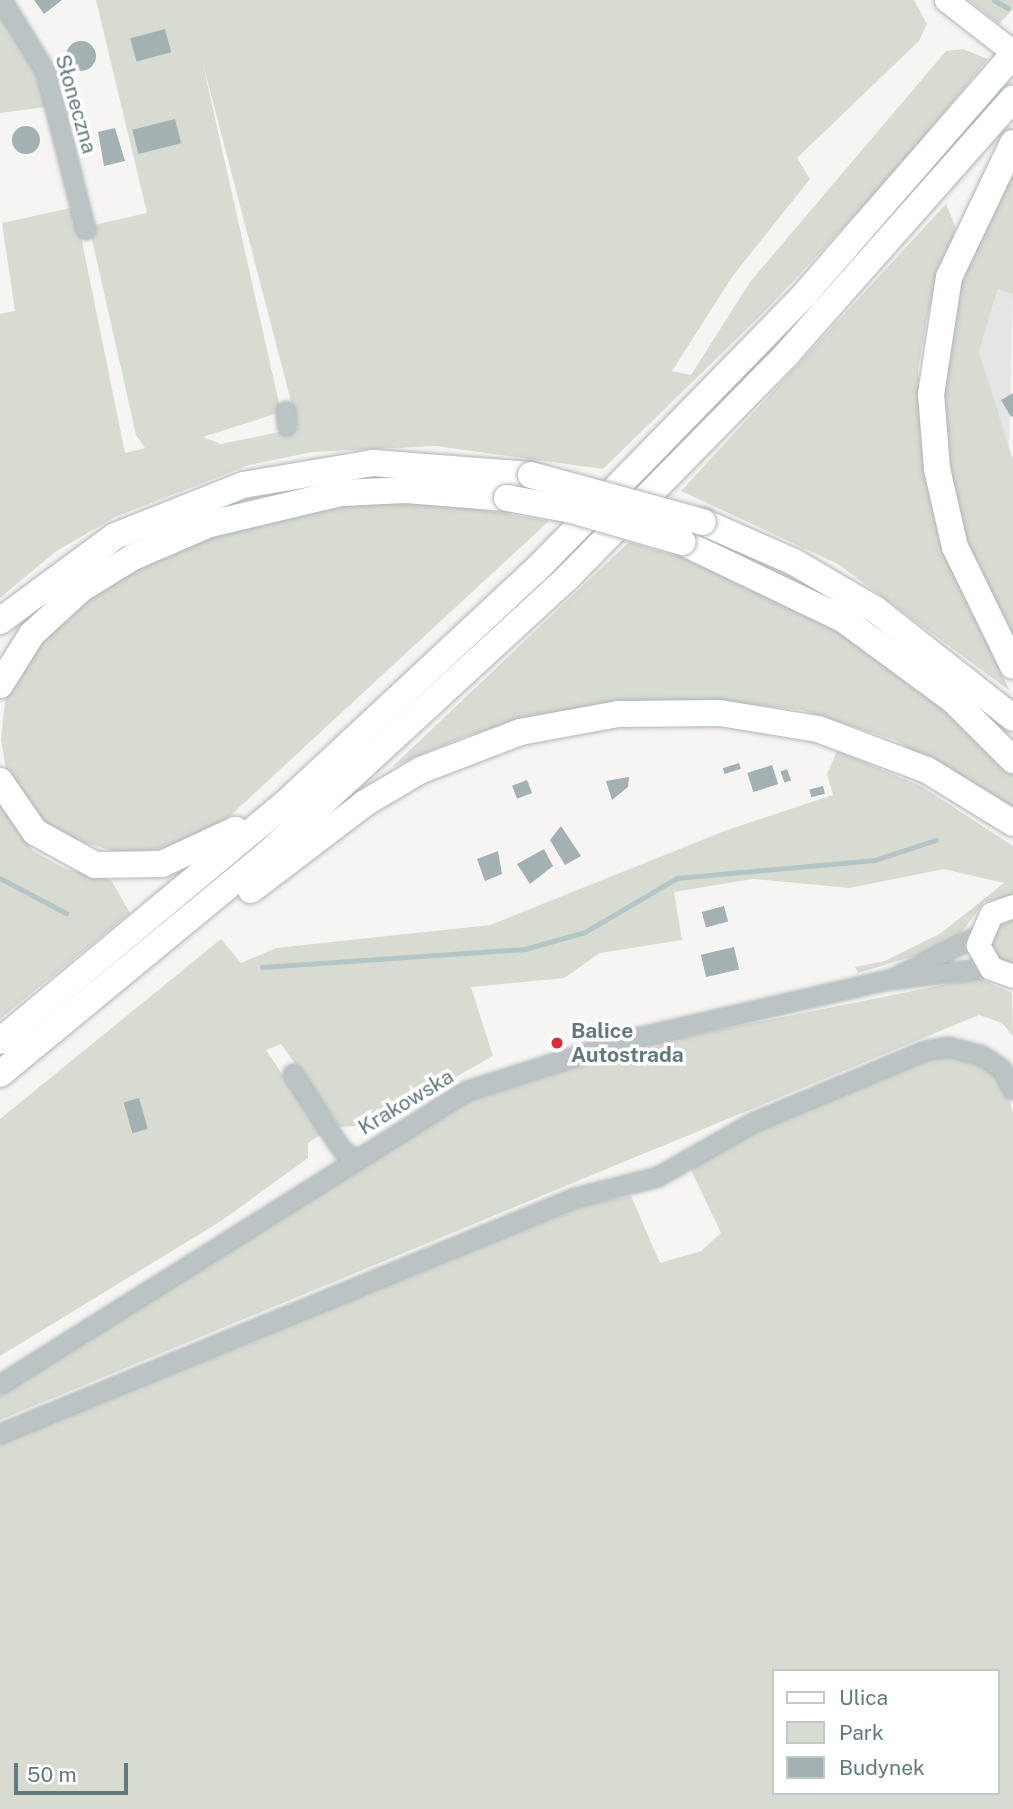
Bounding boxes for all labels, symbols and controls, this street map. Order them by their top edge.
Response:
street label: Słoneczna [50,52,102,156]
place label: Balice Autostrada [571,1018,684,1068]
marker: Balice Autostrada [549,1035,565,1051]
street label: Krakowska [354,1064,458,1140]
legend [772,1669,999,1795]
text: Ulica [839,1685,888,1710]
text: Park [839,1720,884,1745]
scale bar [18,1750,131,1794]
text: Budynek [839,1755,925,1780]
text: 50 m [27,1762,77,1787]

